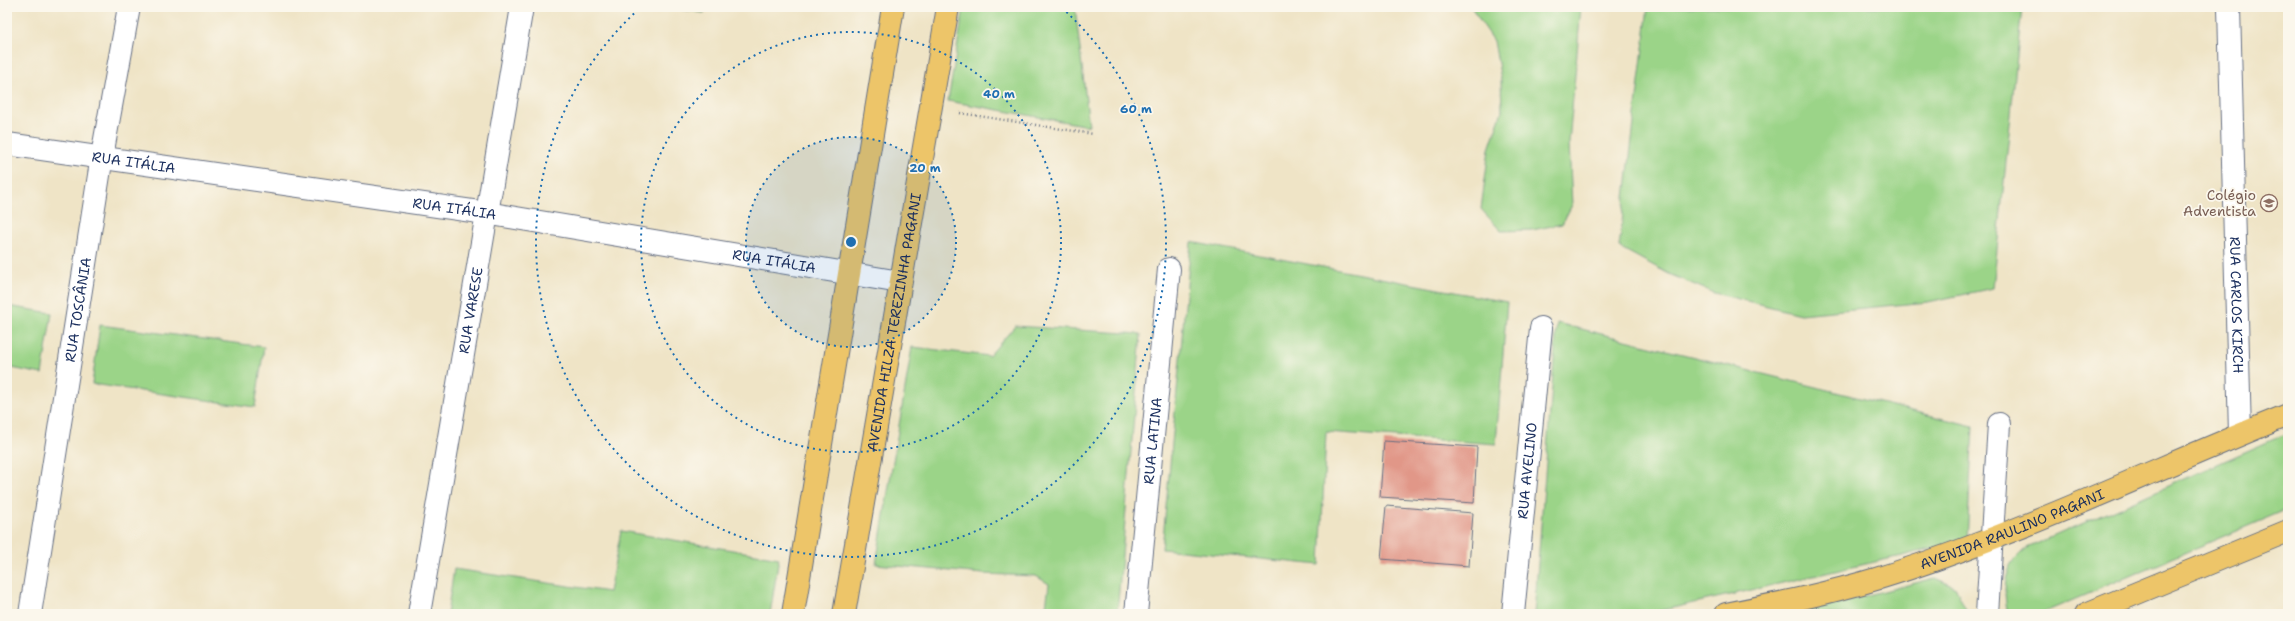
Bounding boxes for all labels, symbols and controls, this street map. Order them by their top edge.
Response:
text: 40 m [983,86,1015,102]
text: 60 m [1120,101,1152,117]
street label: RUA ITÁLIA [91,147,177,177]
text: 20 m [909,160,941,176]
place label: Colégio Adventista [2183,186,2256,220]
street label: AVENIDA HILZA TEREZINHA PAGANI [863,191,925,453]
school or university icon: Colégio Adventista [2259,193,2279,213]
street label: RUA ITÁLIA [411,194,498,224]
centre of rings [844,235,858,249]
street label: RUA CARLOS KIRCH [2226,236,2247,374]
street label: RUA ITÁLIA [731,245,817,277]
street label: RUA TOSCÂNIA [61,256,95,363]
street label: RUA VARESE [454,265,487,355]
street label: RUA LATINA [1139,396,1166,485]
street label: RUA AVELINO [1513,421,1541,520]
street label: AVENIDA RAULINO PAGANI [1918,485,2107,573]

